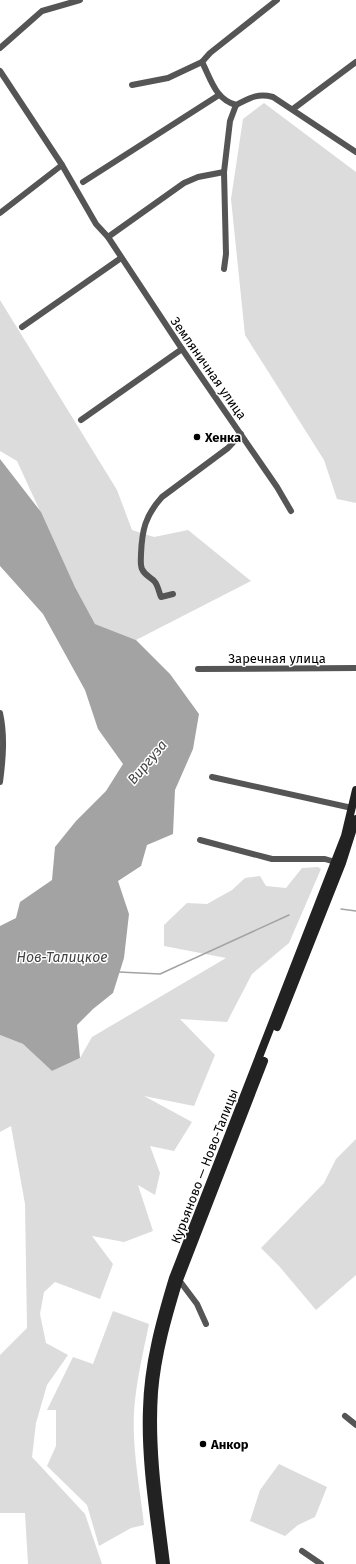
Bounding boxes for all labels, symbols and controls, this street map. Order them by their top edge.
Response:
street label: Земляничная улица [168,314,250,422]
place label: Хенка [204,430,241,445]
marker: Хенка [192,432,202,442]
street label: Заречная улица [228,651,326,666]
water label: Виргуза [124,737,171,788]
water label: Нов-Талицкое [17,949,107,966]
street label: Курьяново — Ново-Талицы [168,1087,241,1246]
place label: Анкор [210,1437,249,1452]
marker: Анкор [198,1439,208,1449]

